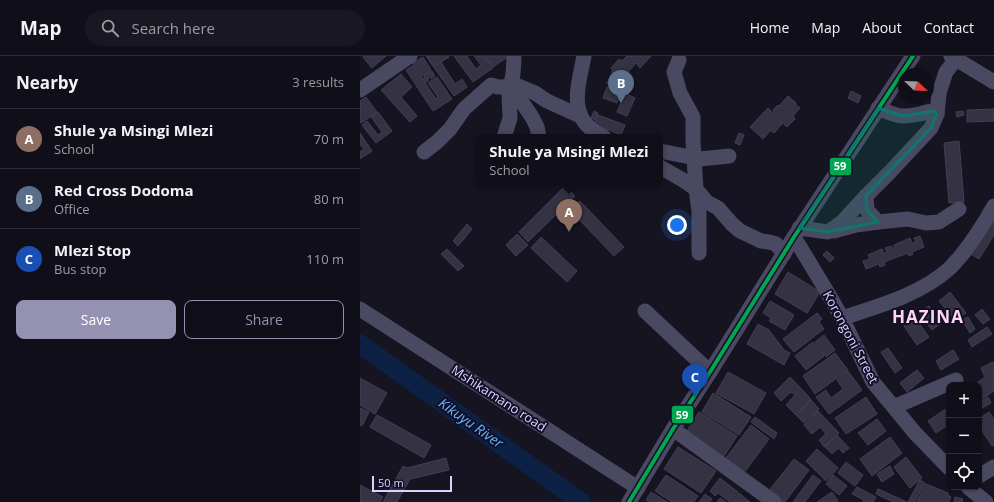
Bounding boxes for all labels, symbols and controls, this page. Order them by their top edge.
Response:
search box [85,10,365,46]
text: Map [20,15,61,41]
icon: search [99,17,121,39]
text: Search here [131,18,215,38]
text: Home [750,18,789,37]
text: Map [811,18,840,37]
text: About [862,18,902,37]
text: Contact [924,18,974,37]
north arrow [898,68,934,104]
pin: B [608,70,634,103]
text: Nearby [16,71,78,94]
text: 3 results [292,73,344,91]
text: Shule ya Msingi Mlezi [54,120,213,140]
text: A [25,130,33,148]
text: 70 m [314,130,344,148]
popup [475,134,663,186]
text: School [54,140,94,158]
text: Shule ya Msingi Mlezi [489,141,649,161]
line badge: 59 [829,157,852,176]
text: 59 [834,158,846,173]
text: School [489,161,530,179]
text: Red Cross Dodoma [54,180,194,200]
text: B [25,190,33,208]
text: 80 m [314,190,344,208]
pin: A [556,199,582,232]
text: Office [54,200,90,218]
your location [667,215,687,235]
text: Mlezi Stop [54,240,131,260]
text: C [25,250,33,268]
text: 110 m [306,250,344,268]
text: Bus stop [54,260,107,278]
street label: Korongoni Street [819,287,883,387]
button: Save [16,300,176,339]
button: Share [184,300,344,339]
district label: HAZINA [892,305,964,328]
street label: Mshikamano road [448,361,550,435]
pin: C [682,364,708,397]
map controls [946,382,982,490]
button: + [946,382,982,418]
water label: Kikuyu River [435,393,508,452]
line badge: 59 [671,405,694,424]
text: 59 [676,407,688,422]
button: − [946,418,982,454]
button: locate [946,454,982,490]
scale bar [372,474,452,493]
text: 50 m [378,475,404,490]

